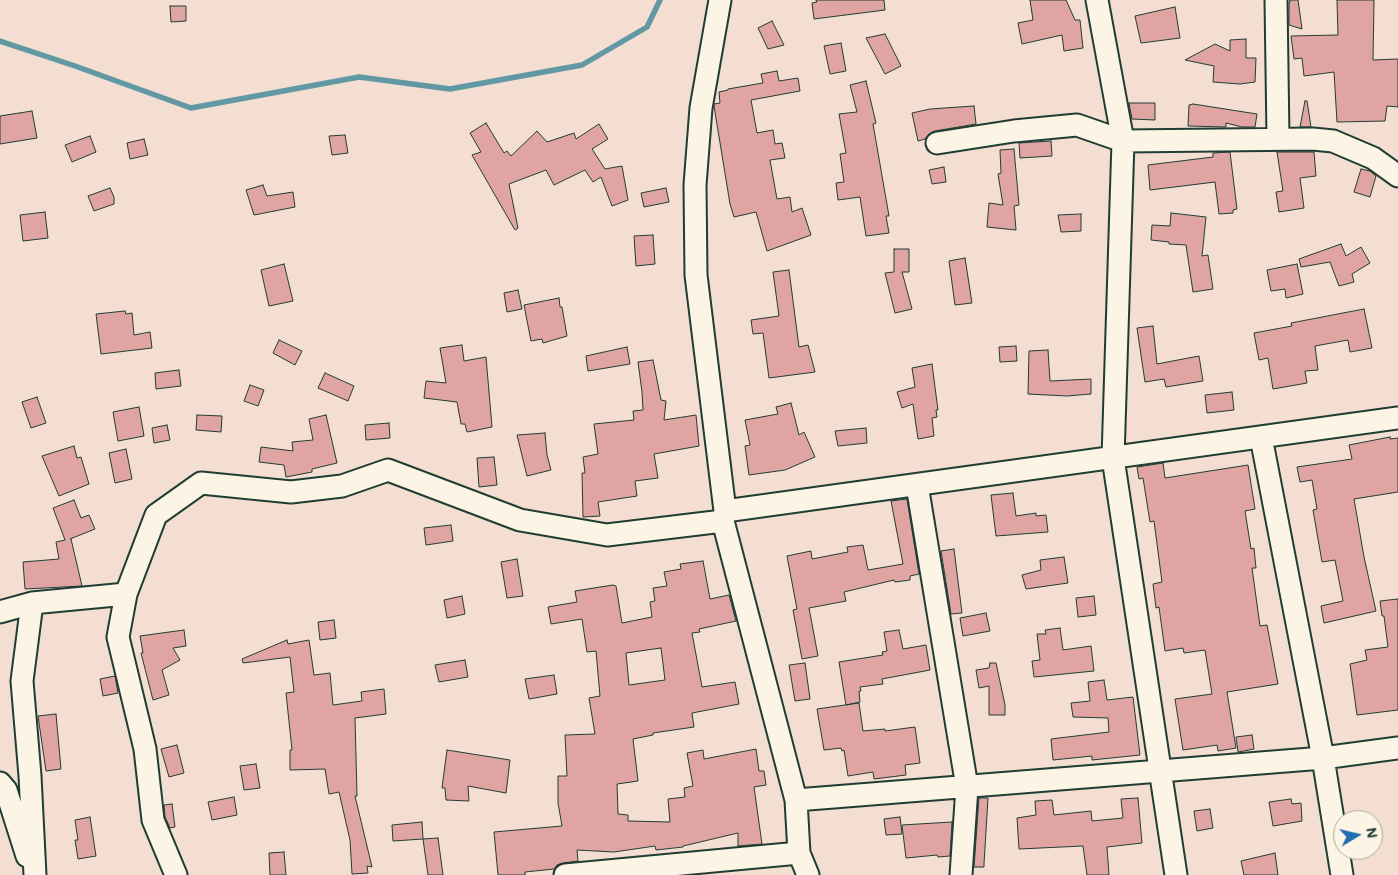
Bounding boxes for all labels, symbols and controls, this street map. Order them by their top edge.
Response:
north arrow [1333,810,1383,860]
text: N [1362,826,1383,839]

